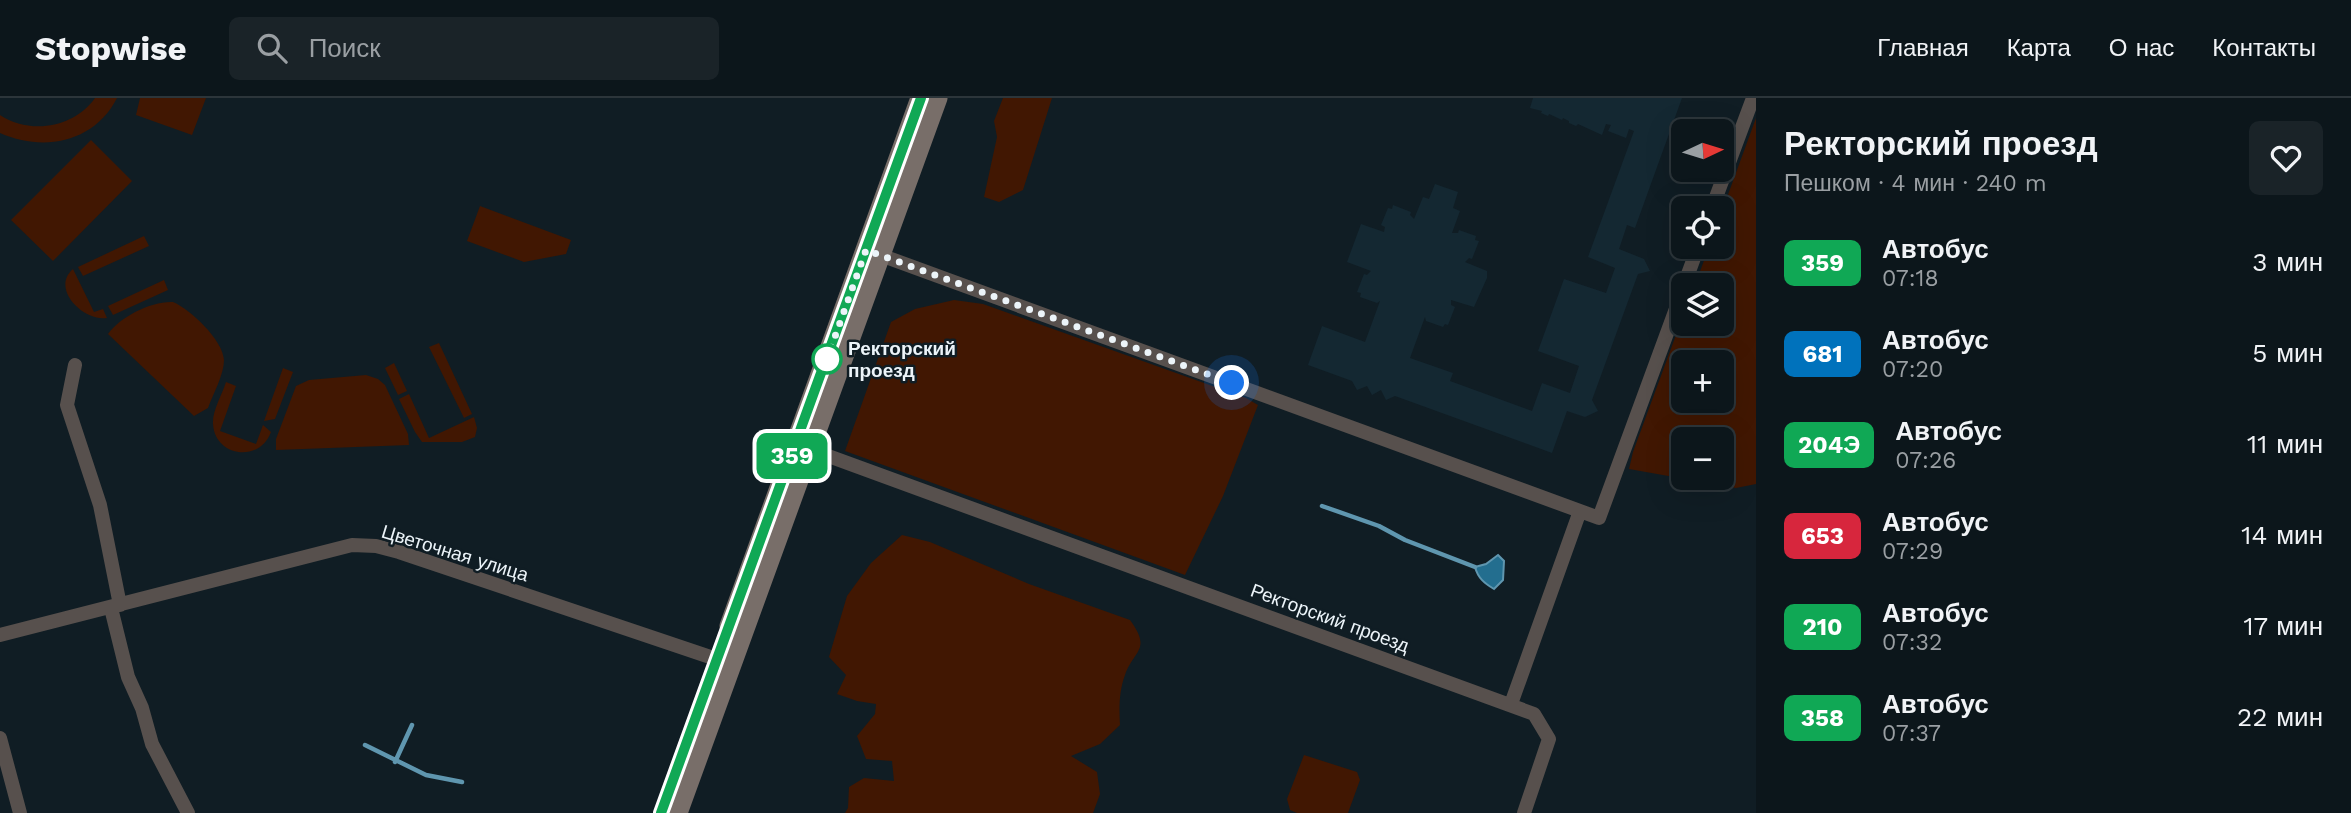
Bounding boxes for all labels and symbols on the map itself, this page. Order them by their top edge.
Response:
north arrow [1671,119,1734,182]
place label: Ректорский проезд [848,337,956,382]
marker: Ректорский проезд [812,344,842,374]
your location [1214,365,1249,400]
line badge: 359 [752,433,832,479]
street label: Цветочная улица [379,520,532,586]
street label: Ректорский проезд [1248,579,1412,657]

